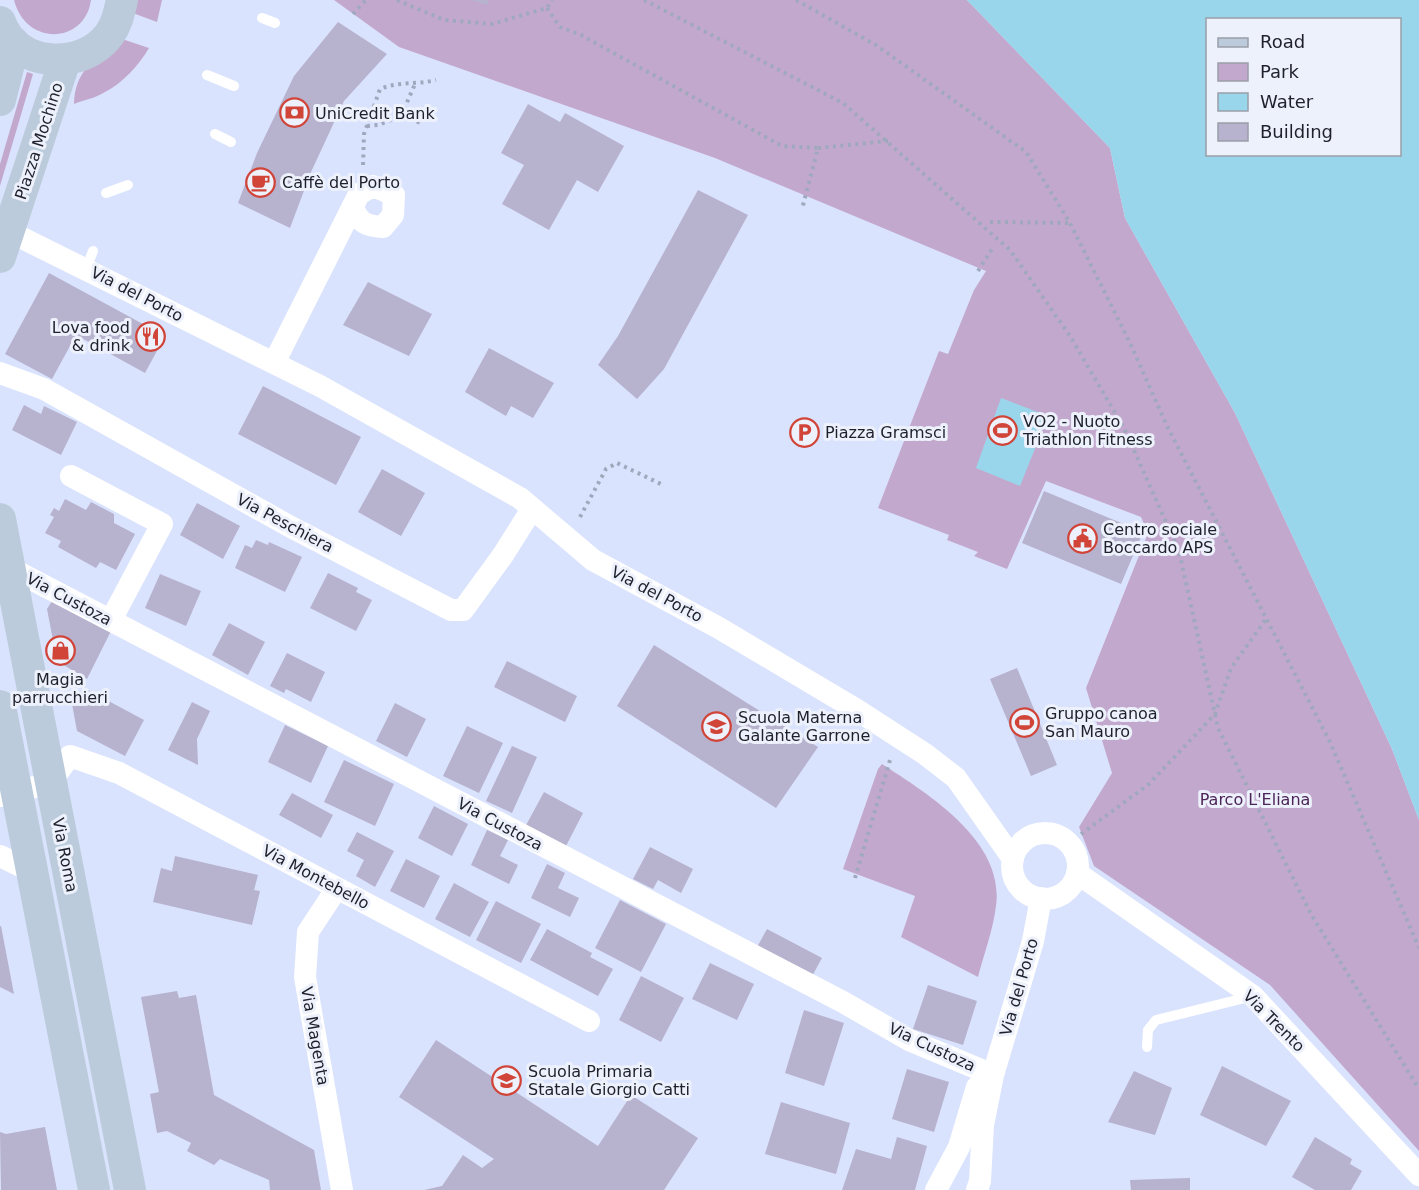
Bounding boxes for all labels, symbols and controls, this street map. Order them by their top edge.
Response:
legend [1206,18,1401,156]
text: Road [1260,31,1305,52]
text: Park [1260,61,1299,82]
street label: Piazza Mochino [11,80,67,202]
text: Water [1260,91,1314,112]
bank icon: UniCredit Bank [278,97,310,129]
place label: UniCredit Bank [315,104,435,123]
text: Building [1260,121,1333,142]
cafe icon: Caffè del Porto [245,166,277,198]
place label: Caffè del Porto [282,173,400,192]
street label: Via del Porto [88,263,186,325]
place label: Lova food & drink [52,318,131,355]
restaurant icon: Lova food & drink [135,320,167,352]
place label: VO2 - Nuoto Triathlon Fitness [1022,412,1153,449]
sports icon: VO2 - Nuoto Triathlon Fitness [986,414,1018,446]
parking icon: Piazza Gramsci [788,416,820,448]
place label: Piazza Gramsci [825,423,946,442]
street label: Via Peschiera [233,490,337,556]
place label: Centro sociale Boccardo APS [1103,520,1217,557]
public building icon: Centro sociale Boccardo APS [1066,522,1098,554]
street label: Via del Porto [608,562,706,626]
street label: Via Custoza [23,569,115,629]
shop icon: Magia parrucchieri [44,635,76,667]
place label: Magia parrucchieri [12,670,108,707]
place label: Gruppo canoa San Mauro [1045,704,1158,741]
sports icon: Gruppo canoa San Mauro [1008,706,1040,738]
place label: Scuola Materna Galante Garrone [738,708,870,745]
school or university icon: Scuola Materna Galante Garrone [701,710,733,742]
park label: Parco L'Eliana [1200,790,1310,809]
street label: Via Custoza [454,794,546,854]
street label: Via Roma [48,816,82,894]
street label: Via Montebello [259,841,373,913]
street label: Via del Porto [996,936,1042,1038]
street label: Via Magenta [297,985,333,1087]
street label: Via Trento [1239,986,1309,1056]
street label: Via Custoza [885,1019,979,1075]
place label: Scuola Primaria Statale Giorgio Catti [528,1062,690,1099]
school or university icon: Scuola Primaria Statale Giorgio Catti [491,1064,523,1096]

